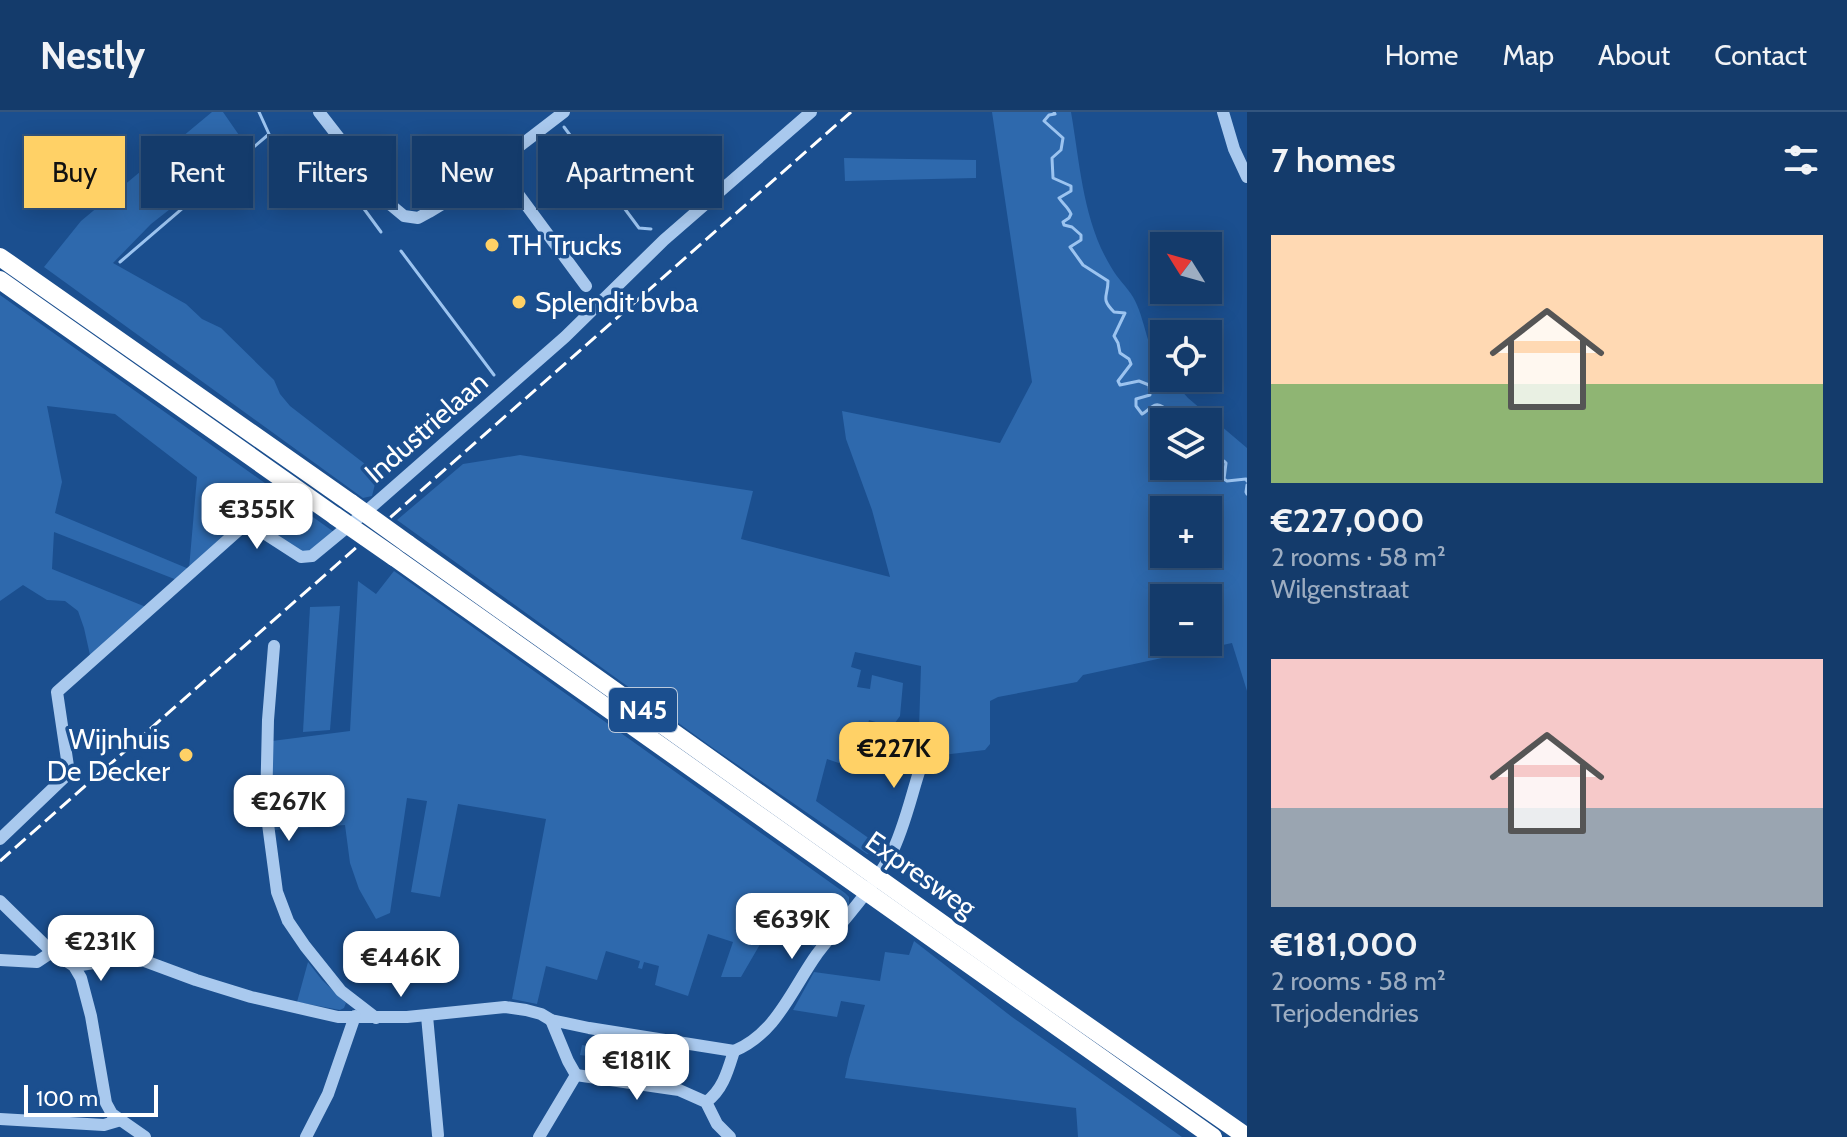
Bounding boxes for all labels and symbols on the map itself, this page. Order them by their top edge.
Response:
place label: TH Trucks [508,228,622,262]
north arrow [1150,232,1222,304]
marker: TH Trucks [483,236,501,254]
place label: Splendit bvba [535,285,699,319]
marker: Splendit bvba [510,293,528,311]
street label: Industrielaan [357,364,495,490]
pin: €355K [201,483,313,551]
road number: N45 [609,688,677,732]
place label: Wijnhuis De Decker [47,722,170,788]
pin: €227K [838,722,950,790]
marker: Wijnhuis De Decker [177,746,195,764]
pin: €267K [233,775,345,843]
street label: Expresweg [859,824,984,925]
pin: €639K [736,893,848,961]
pin: €231K [45,915,157,983]
pin: €446K [345,931,457,999]
pin: €181K [581,1034,693,1102]
scale bar [24,1081,158,1117]

